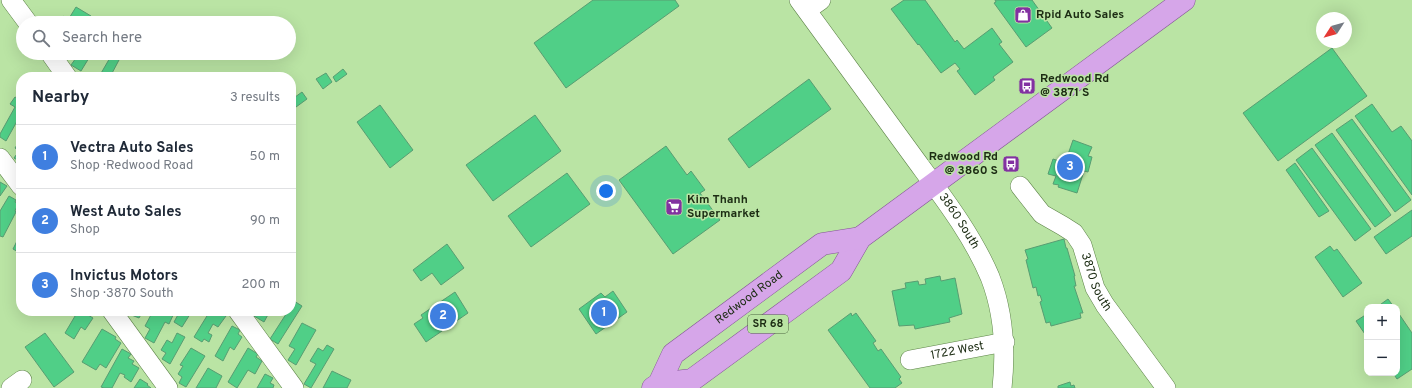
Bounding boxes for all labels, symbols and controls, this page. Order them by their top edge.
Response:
shop icon: Rpid Auto Sales [1013,5,1033,25]
place label: Rpid Auto Sales [1036,7,1124,23]
north arrow [1316,12,1352,48]
search box [16,16,296,60]
icon: search [30,27,52,49]
text: Search here [62,29,142,48]
place label: Redwood Rd @ 3871 S [1040,71,1109,101]
bus stop icon: Redwood Rd @ 3871 S [1017,76,1037,96]
text: Nearby [32,87,89,109]
text: 3 results [230,90,280,106]
text: Vectra Auto Sales [70,139,194,158]
text: 1 [42,149,48,165]
text: 50 m [250,149,280,165]
place label: Redwood Rd @ 3860 S [929,149,998,179]
pin: 3 [1057,152,1083,182]
bus stop icon: Redwood Rd @ 3860 S [1001,154,1021,174]
text: Shop · Redwood Road [70,158,193,174]
your location [596,181,616,201]
street label: 3860 South [935,190,983,252]
place label: Kim Thanh Supermarket [687,192,760,222]
supermarket icon: Kim Thanh Supermarket [664,197,684,217]
text: West Auto Sales [70,203,182,222]
text: 2 [41,213,49,229]
text: 90 m [250,213,280,229]
text: Shop [70,222,100,238]
street label: 3870 South [1077,251,1115,315]
text: Invictus Motors [70,267,178,286]
street label: Redwood Road [712,267,786,328]
text: 3 [41,277,49,293]
text: 200 m [241,277,280,293]
text: Shop · 3870 South [70,286,173,302]
pin: 1 [591,298,617,328]
pin: 2 [430,301,456,331]
map controls [1364,304,1400,376]
button: + [1364,304,1400,340]
road number: SR 68 [748,315,788,333]
street label: 1722 West [929,338,985,364]
button: − [1364,340,1400,376]

